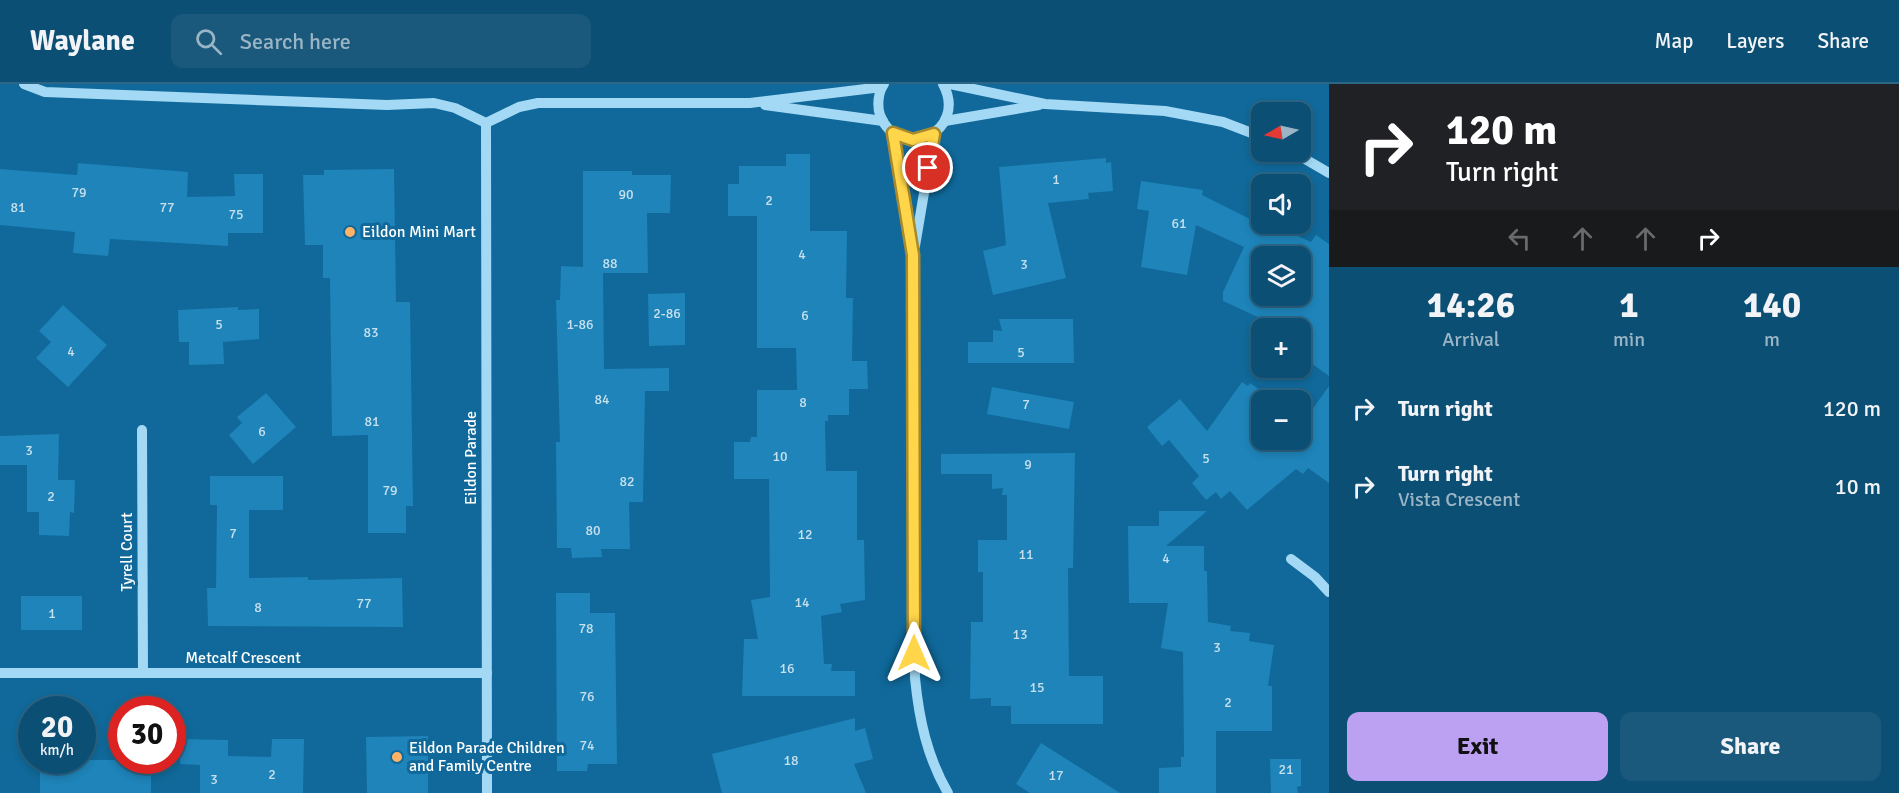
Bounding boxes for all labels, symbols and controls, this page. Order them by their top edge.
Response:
search box [171,14,591,68]
text: Waylane [30,24,135,58]
icon: search [192,25,225,58]
text: Search here [240,28,351,55]
text: Map [1655,28,1693,54]
text: Layers [1726,28,1784,54]
text: Share [1817,28,1869,54]
north arrow [1251,102,1311,162]
map controls [1251,102,1311,450]
text: 120 m [1446,105,1557,156]
icon: right [1347,108,1425,186]
pin [902,142,953,193]
icon: arrive [911,151,944,184]
text: Turn right [1446,156,1559,189]
house number: 1 [1052,171,1060,188]
button: sound [1251,174,1311,234]
house number: 79 [71,184,87,201]
house number: 90 [618,186,634,203]
house number: 2 [765,192,773,209]
house number: 81 [10,199,26,216]
house number: 77 [159,199,175,216]
house number: 75 [228,206,244,223]
house number: 61 [1171,215,1187,232]
place label: Eildon Mini Mart [362,222,476,242]
icon: left [1503,222,1536,255]
icon: ahead [1566,222,1599,255]
icon: ahead [1629,222,1662,255]
icon: right [1692,222,1725,255]
marker: Eildon Mini Mart [343,225,357,239]
house number: 4 [798,246,806,263]
button: layers [1251,246,1311,306]
house number: 88 [602,255,618,272]
house number: 3 [1020,256,1028,273]
text: 14:26 [1427,283,1515,328]
text: 1 [1619,283,1639,328]
text: 140 [1743,283,1801,328]
house number: 2-86 [653,305,681,322]
house number: 6 [801,307,809,324]
house number: 5 [215,316,223,333]
house number: 1-86 [566,316,594,333]
button: + [1251,318,1311,378]
house number: 83 [363,324,379,341]
text: Arrival [1442,327,1500,352]
text: min [1613,327,1645,352]
text: m [1764,327,1780,352]
house number: 4 [67,343,75,360]
house number: 5 [1017,344,1025,361]
button: − [1251,390,1311,450]
house number: 84 [594,391,610,408]
icon: right [1347,392,1380,425]
house number: 8 [799,394,807,411]
text: Turn right [1398,395,1493,422]
text: 120 m [1823,395,1881,422]
house number: 7 [1022,396,1030,413]
street label: Eildon Parade [461,411,481,505]
house number: 81 [364,413,380,430]
house number: 6 [258,423,266,440]
house number: 3 [25,442,33,459]
house number: 10 [772,448,788,465]
house number: 5 [1202,450,1210,467]
house number: 9 [1024,456,1032,473]
text: Turn right [1398,460,1493,487]
icon: right [1347,470,1380,503]
house number: 82 [619,473,635,490]
text: 10 m [1835,473,1881,500]
house number: 79 [382,482,398,499]
text: Vista Crescent [1398,487,1520,512]
house number: 2 [47,488,55,505]
street label: Tyrell Court [117,512,137,591]
house number: 80 [585,522,601,539]
house number: 7 [229,525,237,542]
house number: 12 [797,526,813,543]
house number: 11 [1018,546,1034,563]
house number: 4 [1162,550,1170,567]
house number: 14 [794,594,810,611]
house number: 77 [356,595,372,612]
house number: 8 [254,599,262,616]
house number: 1 [48,605,56,622]
house number: 78 [578,620,594,637]
position arrow [882,621,946,685]
house number: 13 [1012,626,1028,643]
house number: 3 [1213,639,1221,656]
street label: Metcalf Crescent [185,648,301,668]
house number: 16 [779,660,795,677]
house number: 15 [1029,679,1045,696]
house number: 76 [579,688,595,705]
house number: 2 [1224,694,1232,711]
speed limit sign: 30 [108,696,186,774]
text: 20 [41,709,73,746]
button: Exit [1347,712,1608,781]
button: Share [1620,712,1881,781]
house number: 74 [579,737,595,754]
place label: Eildon Parade Children and Family Centre [409,738,565,776]
text: km/h [40,741,74,759]
marker: Eildon Parade Children and Family Centre [390,750,404,764]
house number: 18 [783,752,799,769]
house number: 21 [1278,761,1294,778]
house number: 2 [268,766,276,783]
house number: 17 [1048,767,1064,784]
house number: 3 [210,771,218,788]

